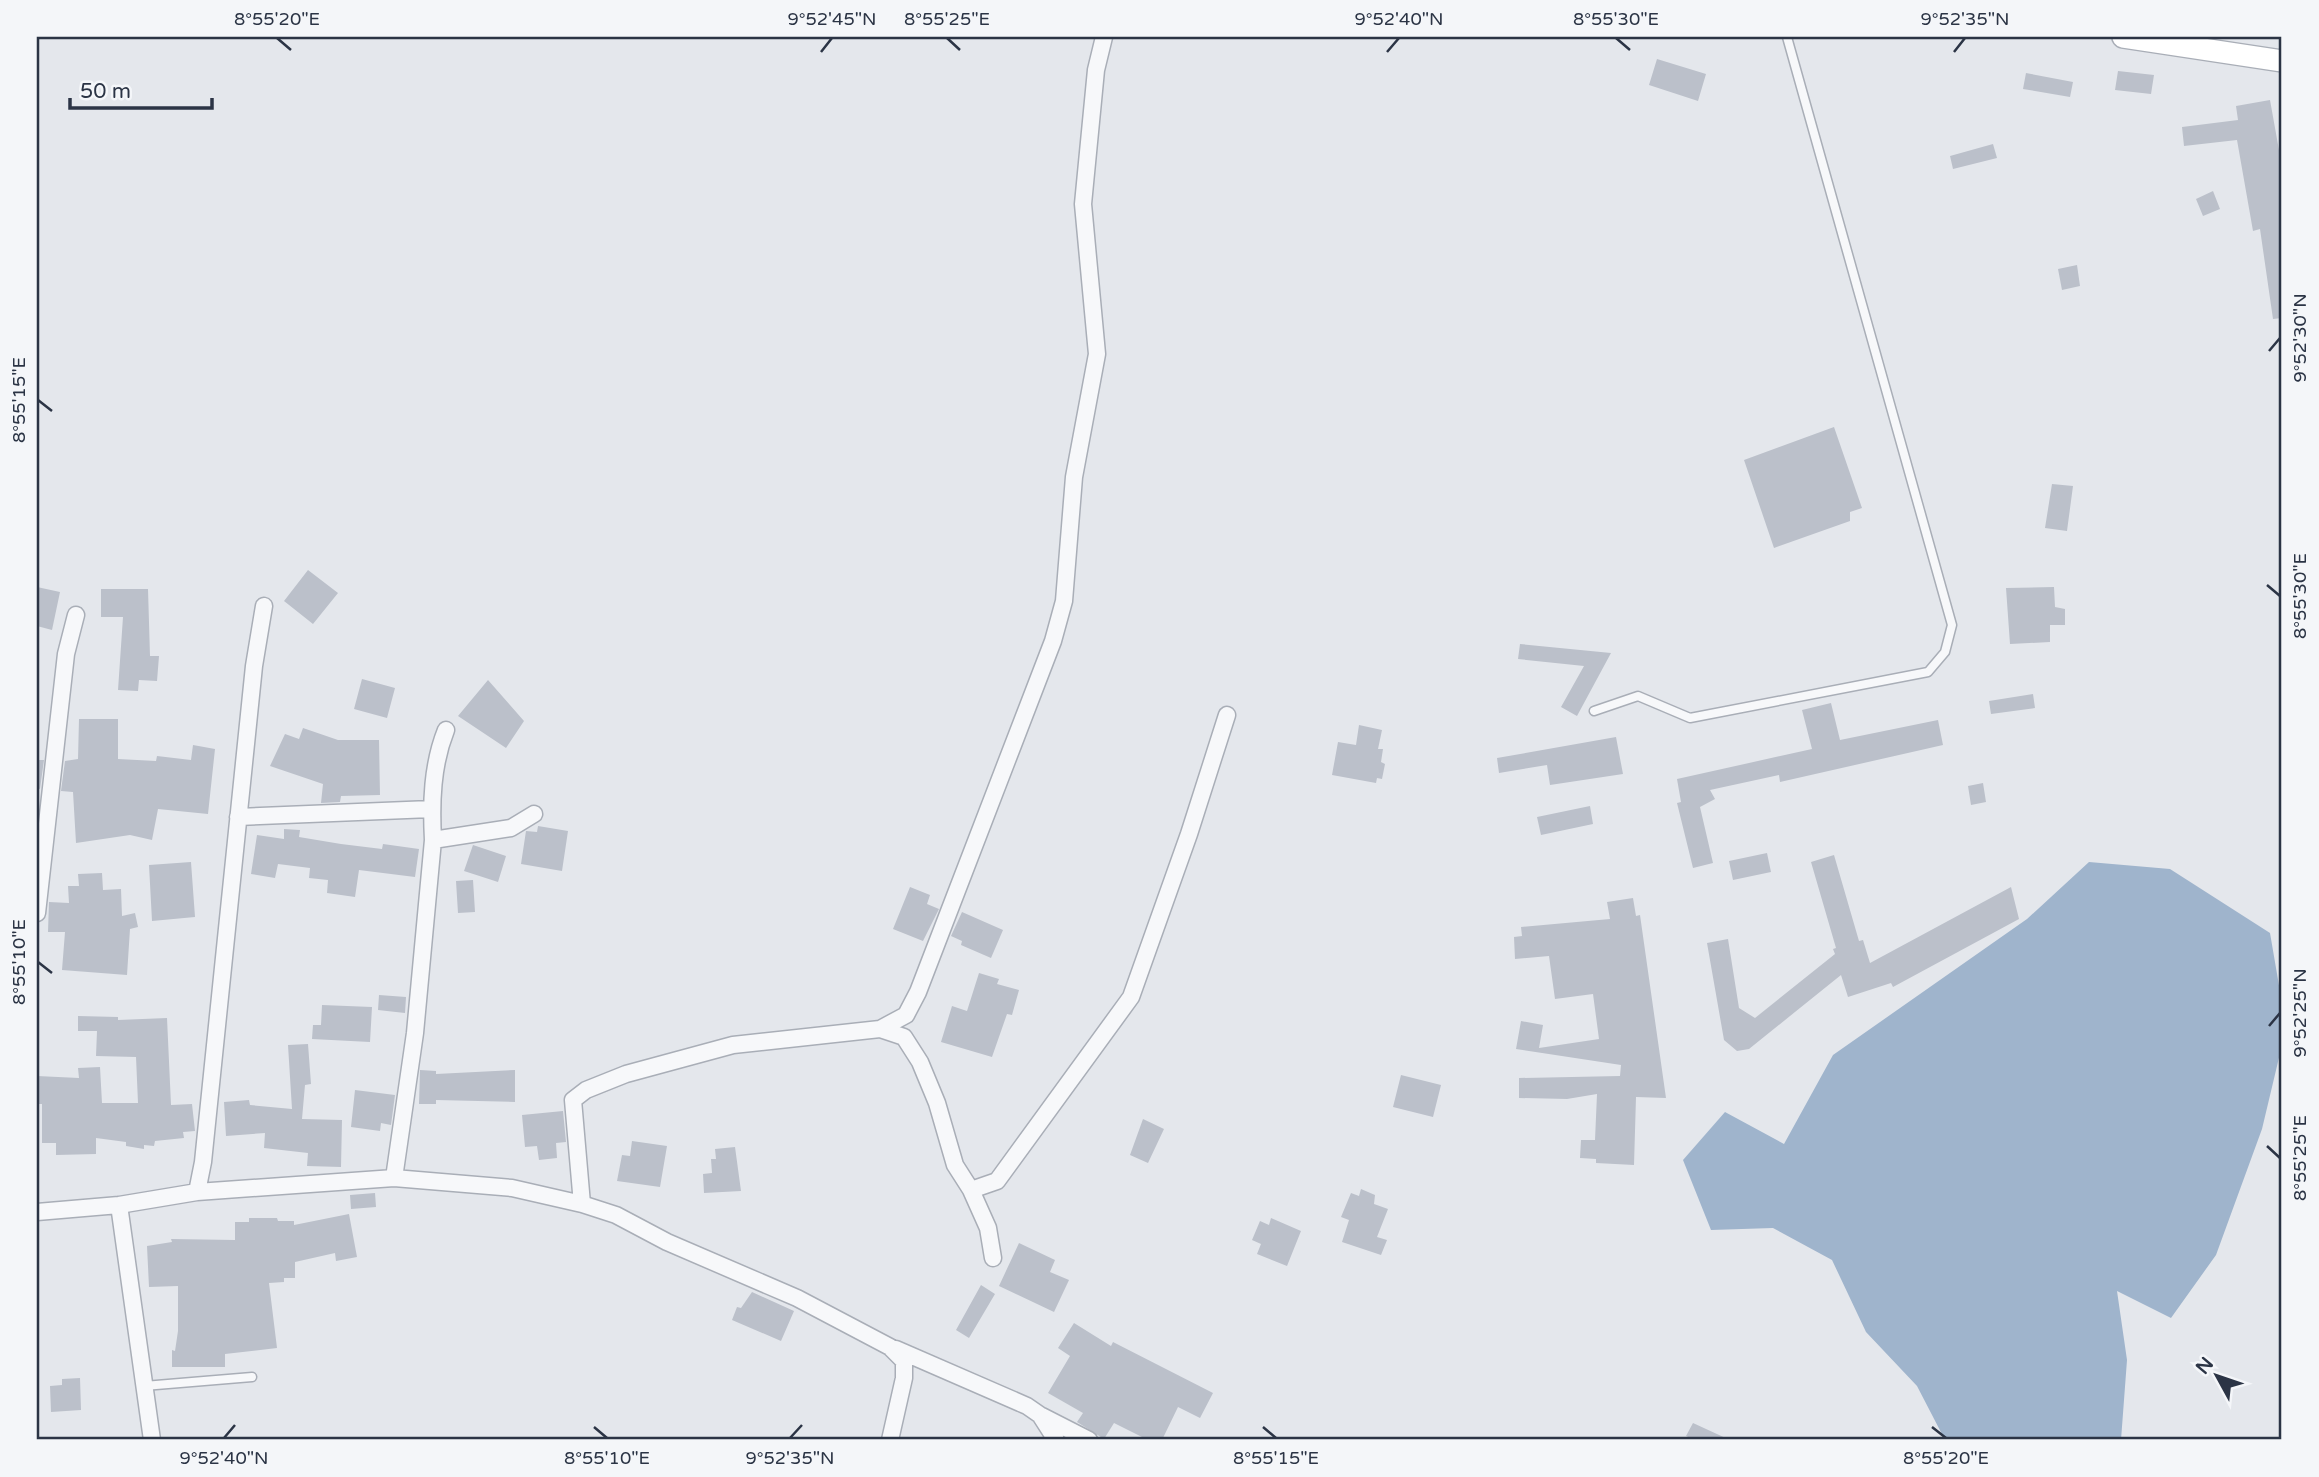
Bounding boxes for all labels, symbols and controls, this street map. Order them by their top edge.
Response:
text: 8°55'20"E [234,8,320,30]
text: 9°52'45"N [787,8,877,30]
text: 8°55'25"E [904,8,990,30]
text: 9°52'40"N [1354,8,1444,30]
text: 8°55'30"E [1573,8,1659,30]
text: 9°52'35"N [1920,8,2010,30]
scale bar [70,66,212,110]
text: 50 m [80,79,131,104]
text: 9°52'30"N [2289,293,2311,383]
text: 8°55'15"E [8,357,30,443]
text: 8°55'30"E [2289,553,2311,639]
text: 8°55'10"E [8,919,30,1005]
text: 9°52'25"N [2289,968,2311,1058]
text: 8°55'25"E [2289,1115,2311,1201]
north arrow [2182,1340,2252,1410]
text: N [2191,1353,2218,1379]
text: 9°52'40"N [179,1447,269,1469]
text: 8°55'10"E [564,1447,650,1469]
text: 9°52'35"N [745,1447,835,1469]
text: 8°55'15"E [1233,1447,1319,1469]
text: 8°55'20"E [1903,1447,1989,1469]

